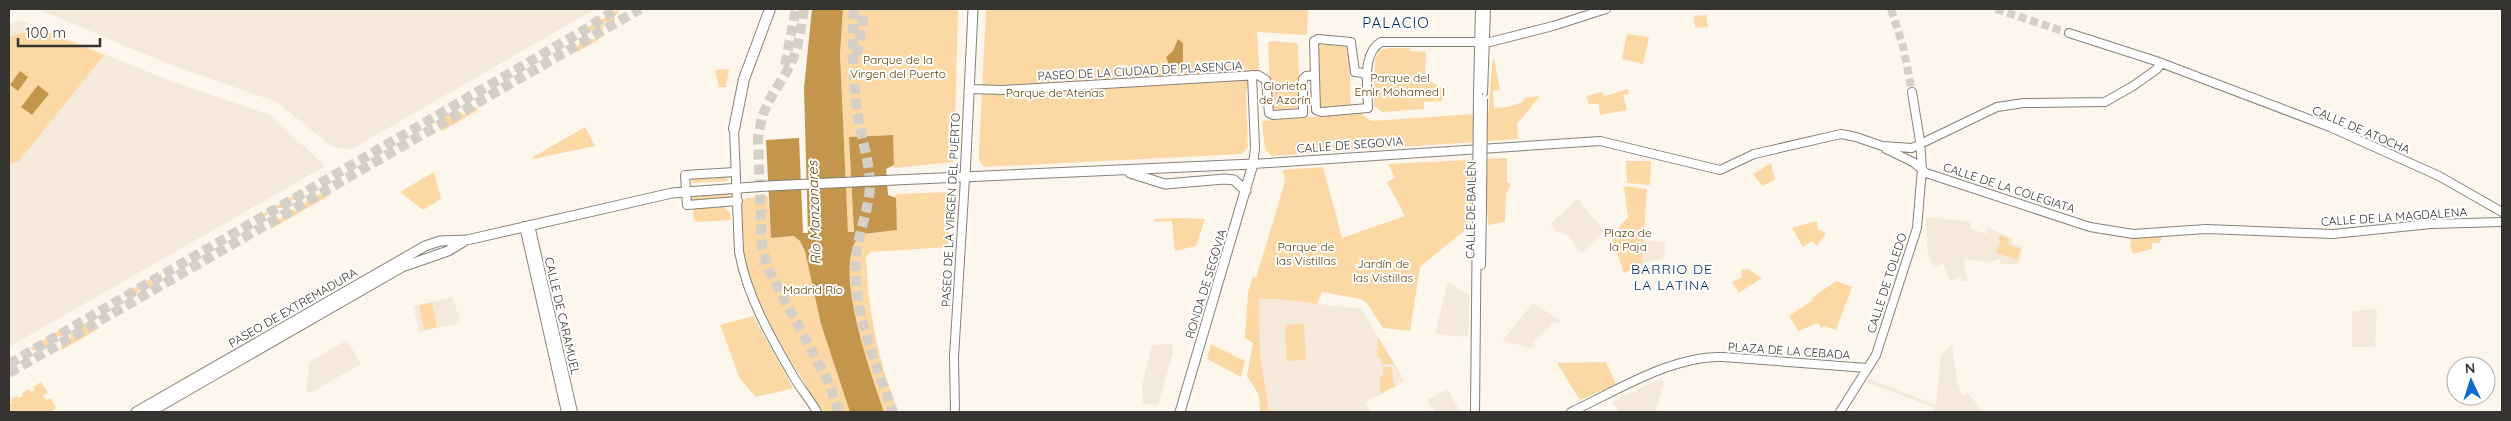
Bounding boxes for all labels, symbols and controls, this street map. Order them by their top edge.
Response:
district label: PALACIO [1362,13,1430,32]
scale bar [18,15,100,47]
text: 100 m [25,23,66,42]
park label: Parque de la Virgen del Puerto [850,52,946,81]
street label: PASEO DE LA CIUDAD DE PLASENCIA [1037,58,1243,83]
park label: Parque del Emir Mohamed I [1355,70,1445,99]
park label: Glorieta de Azorín [1259,78,1311,107]
park label: Parque de Atenas [1006,85,1105,100]
street label: CALLE DE ATOCHA [2310,102,2413,157]
street label: PASEO DE LA VIRGEN DEL PUERTO [938,113,963,307]
street label: CALLE DE SEGOVIA [1296,133,1404,156]
water label: Río Manzanares [803,159,825,265]
street label: CALLE DE LA COLEGIATA [1941,159,2077,216]
street label: CALLE DE BAILÉN [1462,161,1479,259]
street label: CALLE DE LA MAGDALENA [2320,204,2468,229]
park label: Plaza de la Paja [1604,225,1652,254]
street label: RONDA DE SEGOVIA [1182,227,1229,341]
street label: CALLE DE TOLEDO [1863,231,1910,335]
park label: Parque de las Vistillas [1276,239,1336,268]
street label: CALLE DE CARAMUEL [542,256,583,377]
park label: Jardín de las Vistillas [1353,256,1413,285]
district label: BARRIO DE LA LATINA [1631,260,1713,294]
street label: PASEO DE EXTREMADURA [226,264,360,351]
park label: Madrid Río [783,282,843,297]
street label: PLAZA DE LA CEBADA [1727,339,1851,362]
north arrow [2446,356,2496,406]
text: N [2464,359,2476,377]

